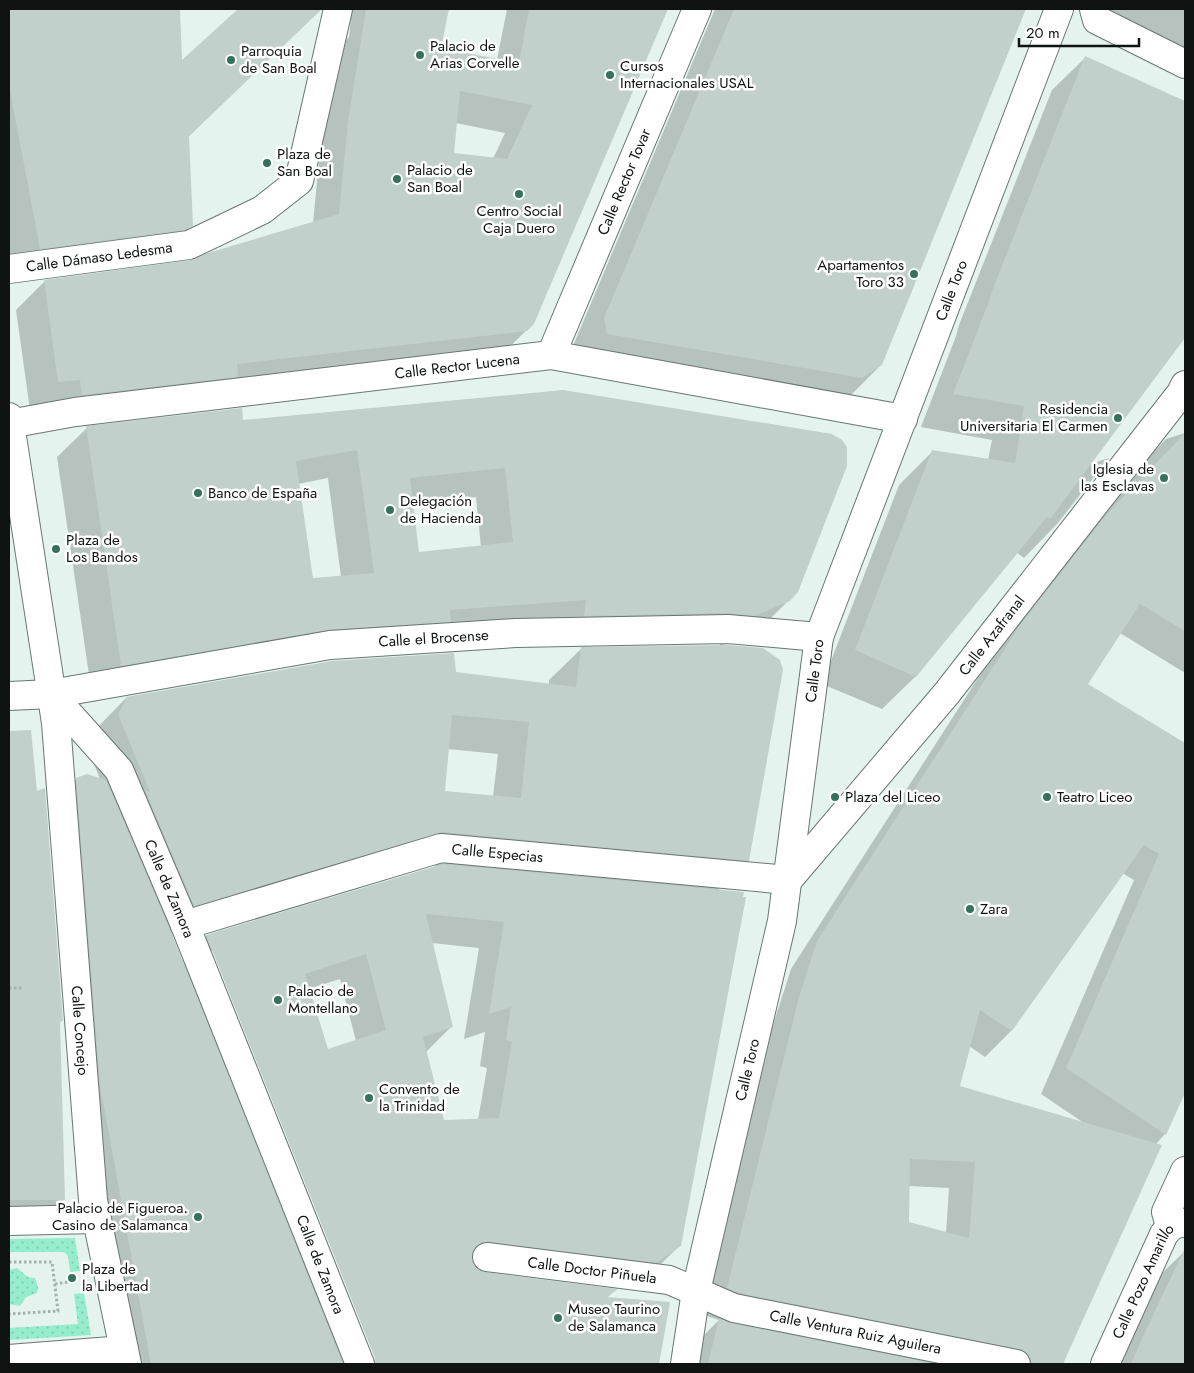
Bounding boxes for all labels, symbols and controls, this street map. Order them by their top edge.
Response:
scale bar [1019,15,1139,47]
text: 20 m [1026,22,1060,44]
place label: Palacio de Arias Corvelle [430,35,520,74]
place label: Parroquia de San Boal [241,40,317,79]
marker: Palacio de Arias Corvelle [414,49,426,61]
marker: Parroquia de San Boal [225,54,237,66]
place label: Cursos Internacionales USAL [620,55,754,94]
marker: Cursos Internacionales USAL [604,69,616,81]
street label: Calle Rector Tovar [592,124,657,239]
place label: Plaza de San Boal [277,143,332,182]
marker: Plaza de San Boal [261,157,273,169]
place label: Palacio de San Boal [407,159,473,198]
marker: Palacio de San Boal [391,173,403,185]
marker: Centro Social Caja Duero [513,188,525,200]
place label: Centro Social Caja Duero [476,200,562,239]
street label: Calle Dámaso Ledesma [25,236,174,278]
place label: Apartamentos Toro 33 [817,254,904,293]
street label: Calle Toro [930,257,973,324]
marker: Apartamentos Toro 33 [908,268,920,280]
street label: Calle Rector Lucena [393,348,521,385]
place label: Residencia Universitaria El Carmen [960,398,1108,437]
marker: Residencia Universitaria El Carmen [1112,412,1124,424]
place label: Iglesia de las Esclavas [1081,458,1154,497]
marker: Iglesia de las Esclavas [1158,472,1170,484]
place label: Banco de España [208,482,317,504]
marker: Banco de España [192,487,204,499]
place label: Delegación de Hacienda [400,490,481,529]
marker: Delegación de Hacienda [384,504,396,516]
place label: Plaza de Los Bandos [66,529,138,568]
marker: Plaza de Los Bandos [50,543,62,555]
street label: Calle Azafranal [953,591,1030,681]
street label: Calle el Brocense [378,624,490,653]
street label: Calle Toro [800,638,830,704]
place label: Plaza del Liceo [845,786,940,808]
place label: Teatro Liceo [1057,786,1132,808]
marker: Plaza del Liceo [829,791,841,803]
marker: Teatro Liceo [1041,791,1053,803]
street label: Calle de Zamora [139,836,200,941]
street label: Calle Especias [451,838,544,868]
place label: Zara [980,898,1008,920]
marker: Zara [964,903,976,915]
place label: Palacio de Montellano [288,980,358,1019]
street label: Calle Concejo [65,985,94,1076]
marker: Palacio de Montellano [272,994,284,1006]
street label: Calle Toro [730,1036,765,1103]
place label: Convento de la Trinidad [379,1078,460,1117]
marker: Convento de la Trinidad [363,1092,375,1104]
place label: Palacio de Figueroa. Casino de Salamanca [52,1197,188,1236]
marker: Palacio de Figueroa. Casino de Salamanca [192,1211,204,1223]
street label: Calle de Zamora [291,1212,350,1317]
street label: Calle Pozo Amarillo [1107,1218,1179,1343]
street label: Calle Doctor Piñuela [526,1251,658,1289]
place label: Plaza de la Libertad [82,1258,149,1297]
marker: Plaza de la Libertad [66,1272,78,1284]
place label: Museo Taurino de Salamanca [568,1298,660,1337]
street label: Calle Ventura Ruiz Aguilera [768,1304,943,1360]
marker: Museo Taurino de Salamanca [552,1312,564,1324]

